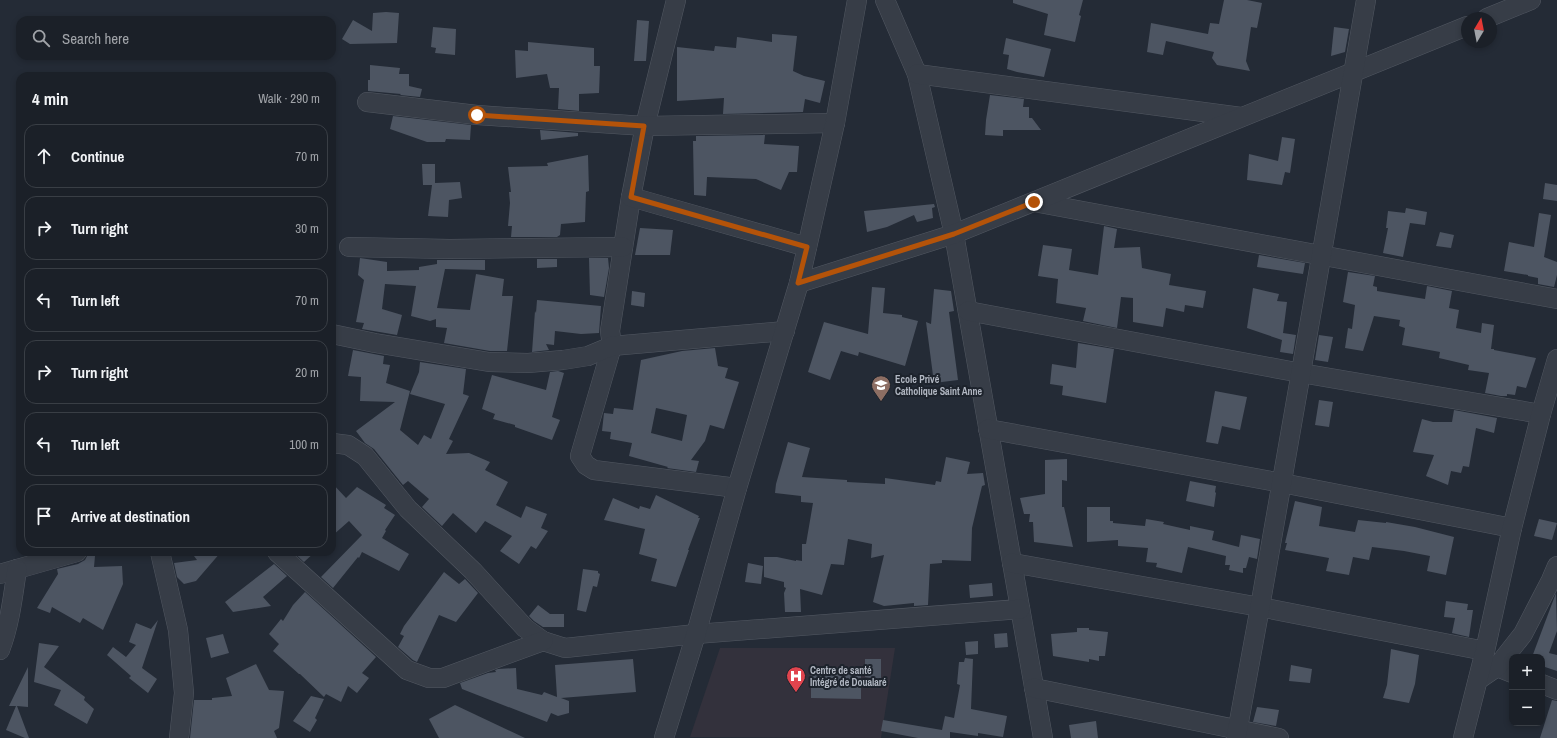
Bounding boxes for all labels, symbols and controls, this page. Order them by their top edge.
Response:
north arrow [1461,12,1497,48]
search box [16,16,336,60]
icon: search [30,27,52,49]
text: Search here [62,28,129,49]
text: 4 min [32,87,68,110]
text: Walk · 290 m [258,90,320,107]
route start [468,106,486,124]
icon: ahead [33,145,55,167]
text: Continue [71,146,124,167]
text: 70 m [295,148,319,165]
route end [1025,193,1043,211]
icon: right [33,217,55,239]
text: Turn right [71,218,128,239]
text: 30 m [295,220,319,237]
icon: left [33,289,55,311]
text: Turn left [71,290,119,311]
text: 70 m [295,292,319,309]
icon: right [33,361,55,383]
text: Turn right [71,362,128,383]
text: 20 m [295,364,319,381]
place label: Ecole Privé Catholique Saint Anne [895,373,983,398]
school or university icon: Ecole Privé Catholique Saint Anne [870,374,892,402]
icon: left [33,433,55,455]
text: Turn left [71,434,119,455]
text: 100 m [289,436,319,453]
icon: arrive [33,505,55,527]
text: Arrive at destination [71,506,190,527]
map controls [1509,654,1545,726]
button: + [1509,654,1545,690]
place label: Centre de santé Intégré de Doualaré [810,664,887,689]
hospital icon: Centre de santé Intégré de Doualaré [785,665,807,693]
button: − [1509,690,1545,726]

